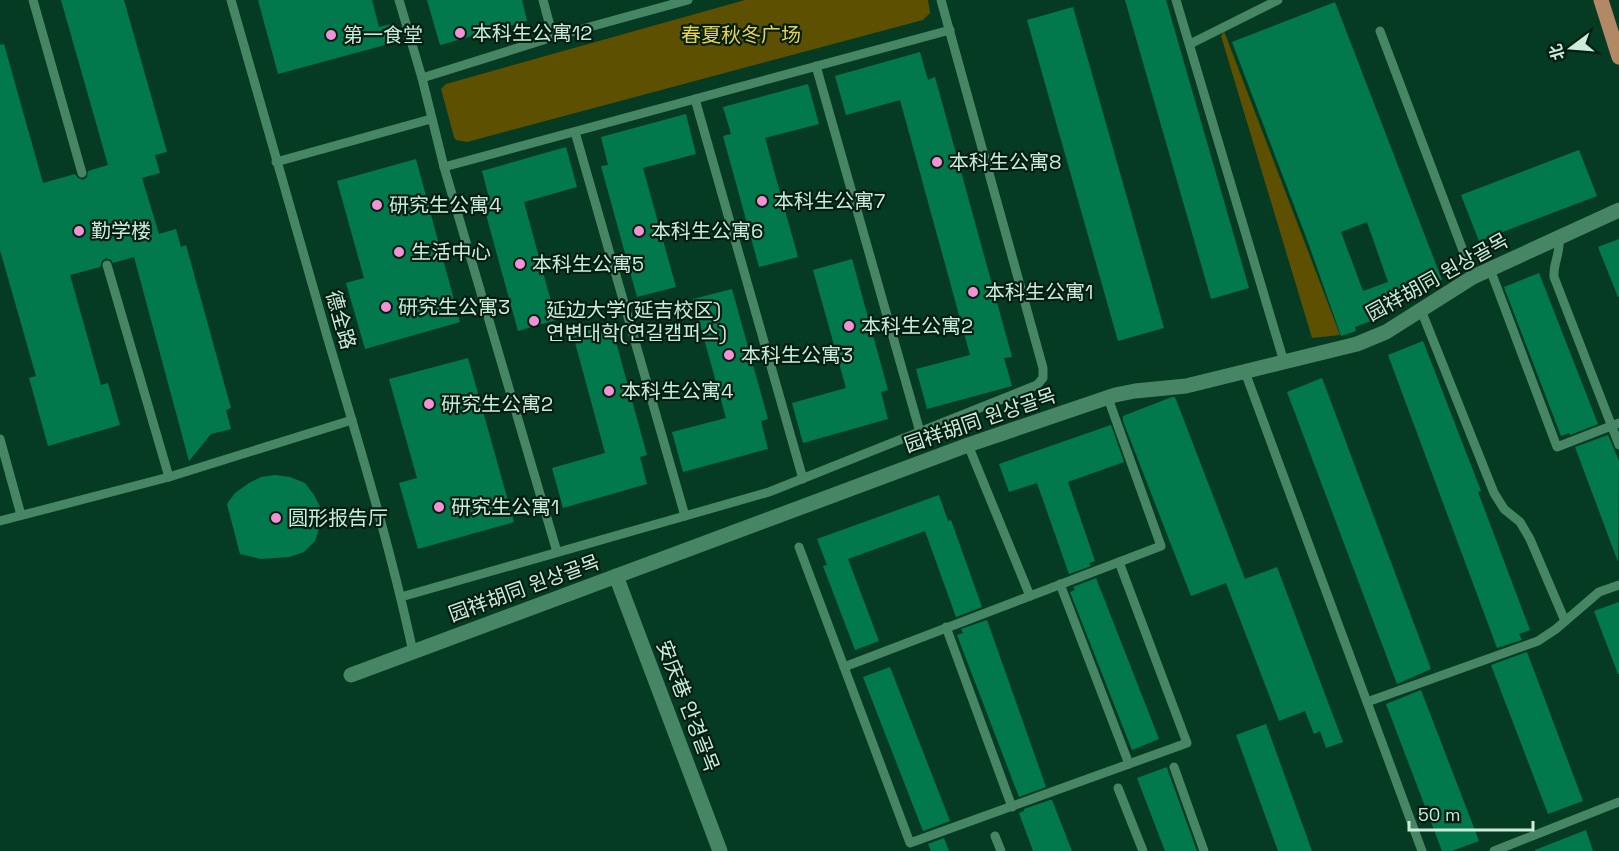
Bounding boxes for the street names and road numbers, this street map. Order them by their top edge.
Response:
street label: 园祥胡同 원상골목 [1361,227,1513,327]
street label: 德全路 [320,288,362,352]
street label: 园祥胡同 원상골목 [901,382,1059,458]
street label: 园祥胡同 원상골목 [445,549,603,627]
street label: 安庆巷 안경골목 [651,637,725,775]

